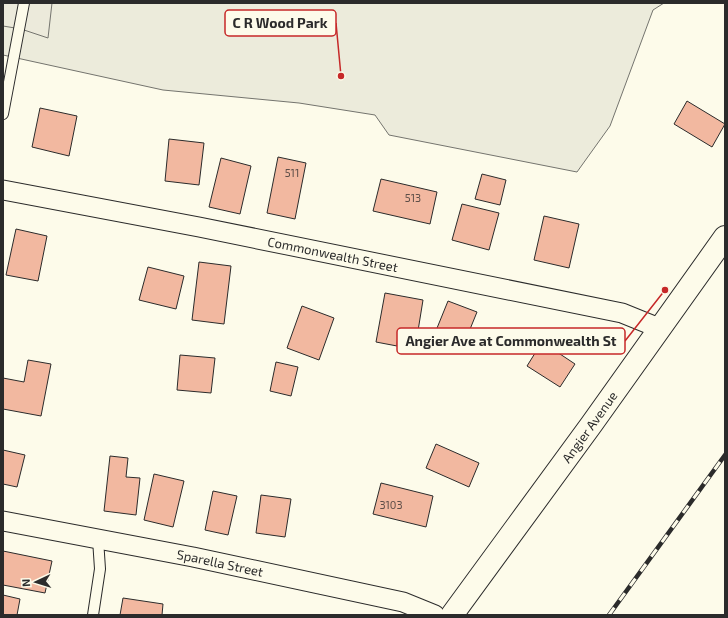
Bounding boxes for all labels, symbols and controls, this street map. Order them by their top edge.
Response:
callout: C R Wood Park [225,10,336,36]
text: C R Wood Park [233,14,328,31]
house number: 511 [285,166,299,179]
house number: 513 [405,191,421,204]
street label: Commonwealth Street [266,233,399,275]
callout: Angier Ave at Commonwealth St [397,328,625,354]
text: Angier Ave at Commonwealth St [405,332,617,349]
street label: Angier Avenue [558,388,621,466]
house number: 3103 [379,498,403,511]
street label: Sparella Street [175,546,265,580]
north arrow [16,562,56,602]
text: N [19,578,32,587]

